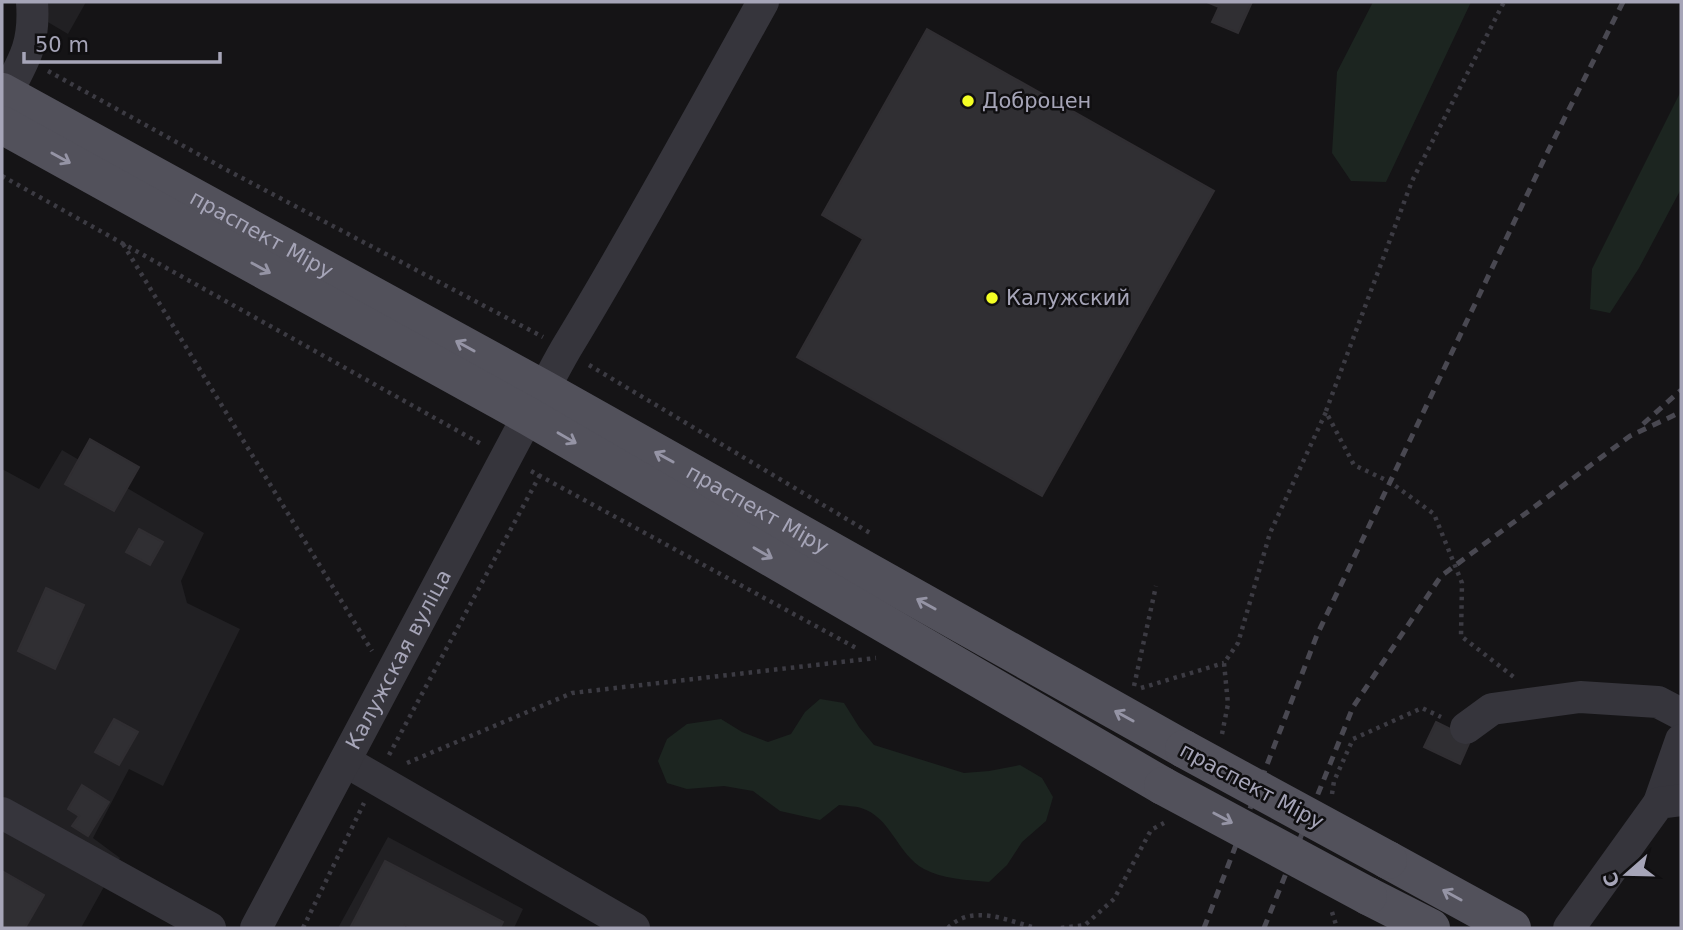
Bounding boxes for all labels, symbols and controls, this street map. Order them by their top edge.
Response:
scale bar [24,21,220,65]
text: 50 m [35,33,89,57]
place label: Доброцен [982,89,1091,113]
marker: Доброцен [960,93,976,109]
one-way arrow [51,151,71,165]
street label: праспект Міру [186,186,337,283]
one-way arrow [250,261,270,275]
place label: Калужский [1006,286,1130,310]
marker: Калужский [984,290,1000,306]
one-way arrow [455,339,476,352]
one-way arrow [556,432,576,446]
one-way arrow [654,450,675,463]
street label: праспект Міру [682,460,833,559]
one-way arrow [753,546,773,560]
street label: Калужская вуліца [341,565,456,754]
one-way arrow [916,597,937,610]
one-way arrow [1115,709,1135,723]
street label: праспект Міру [1176,738,1328,834]
one-way arrow [1213,811,1233,825]
north arrow [1592,839,1662,909]
text: С [1598,869,1624,890]
one-way arrow [1442,888,1463,901]

